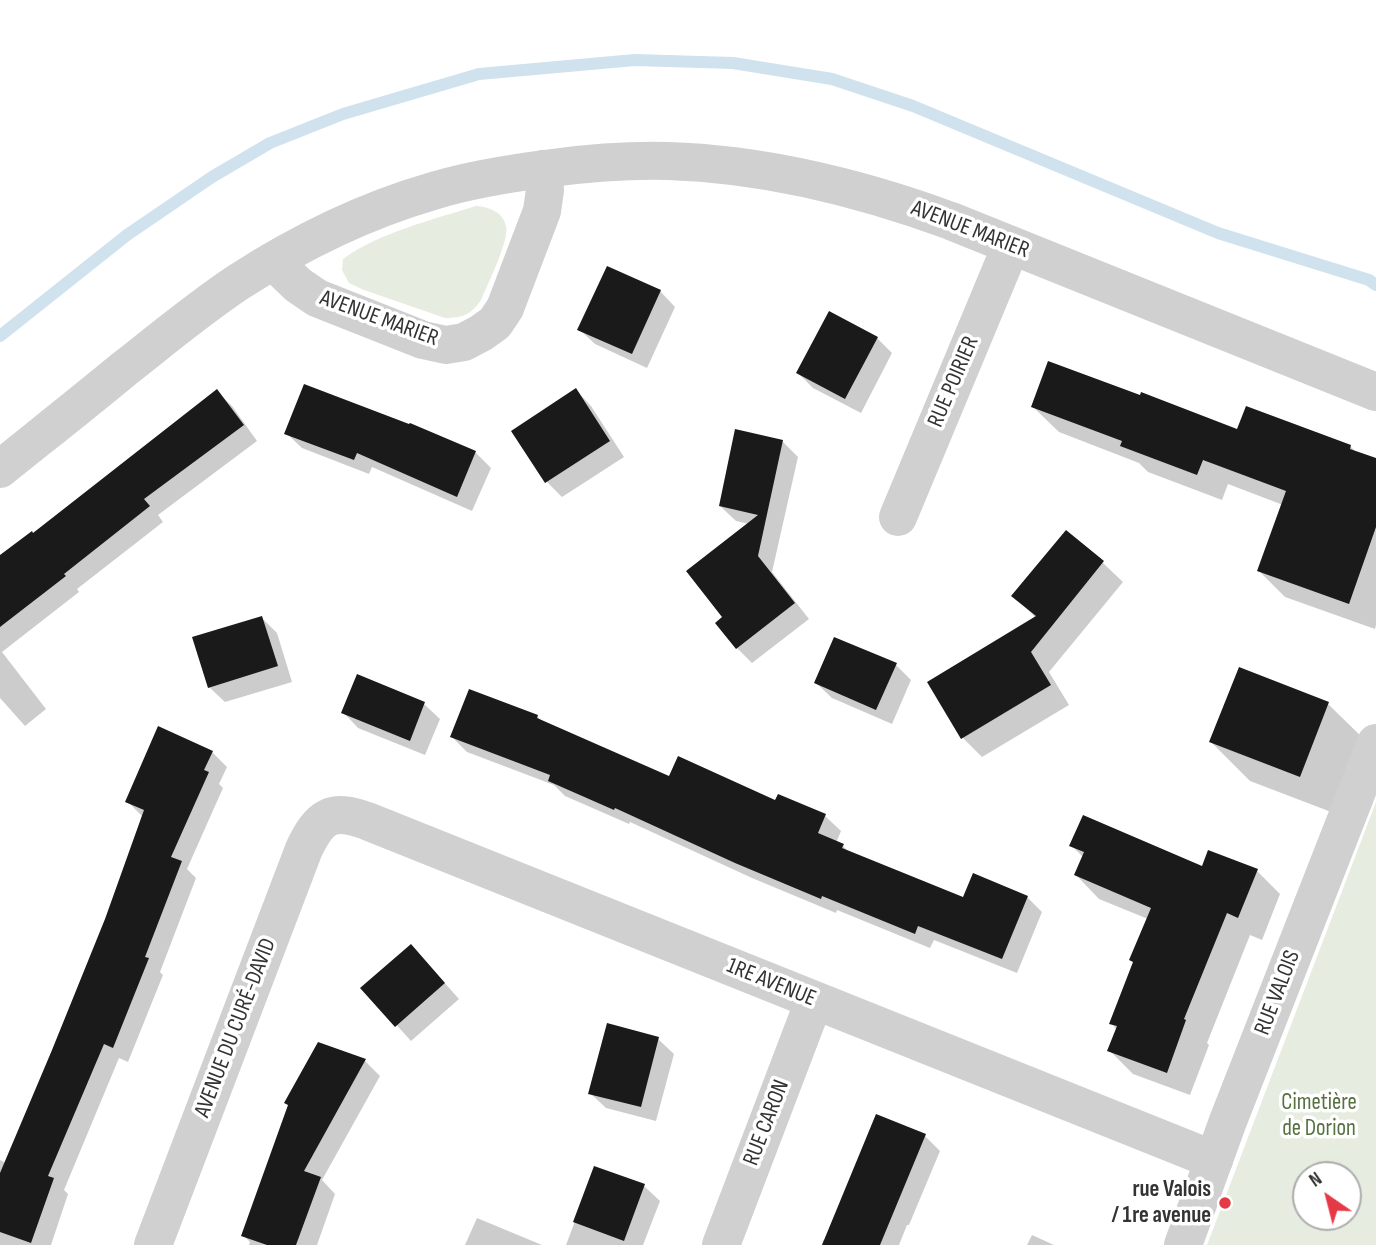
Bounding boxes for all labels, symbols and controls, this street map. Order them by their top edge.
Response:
street label: AVENUE MARIER [907,195,1033,265]
street label: AVENUE MARIER [316,285,442,353]
street label: RUE POIRIER [923,332,985,432]
street label: AVENUE DU CURÉ-DAVID [189,935,283,1121]
street label: RUE VALOIS [1249,947,1307,1039]
street label: 1RE AVENUE [722,953,820,1013]
street label: RUE CARON [738,1076,796,1170]
park label: Cimetière de Dorion [1281,1089,1357,1143]
north arrow [1292,1161,1362,1231]
text: N [1305,1168,1327,1192]
place label: rue Valois / 1re avenue [1111,1176,1211,1230]
marker: rue Valois / 1re avenue [1217,1195,1233,1211]

